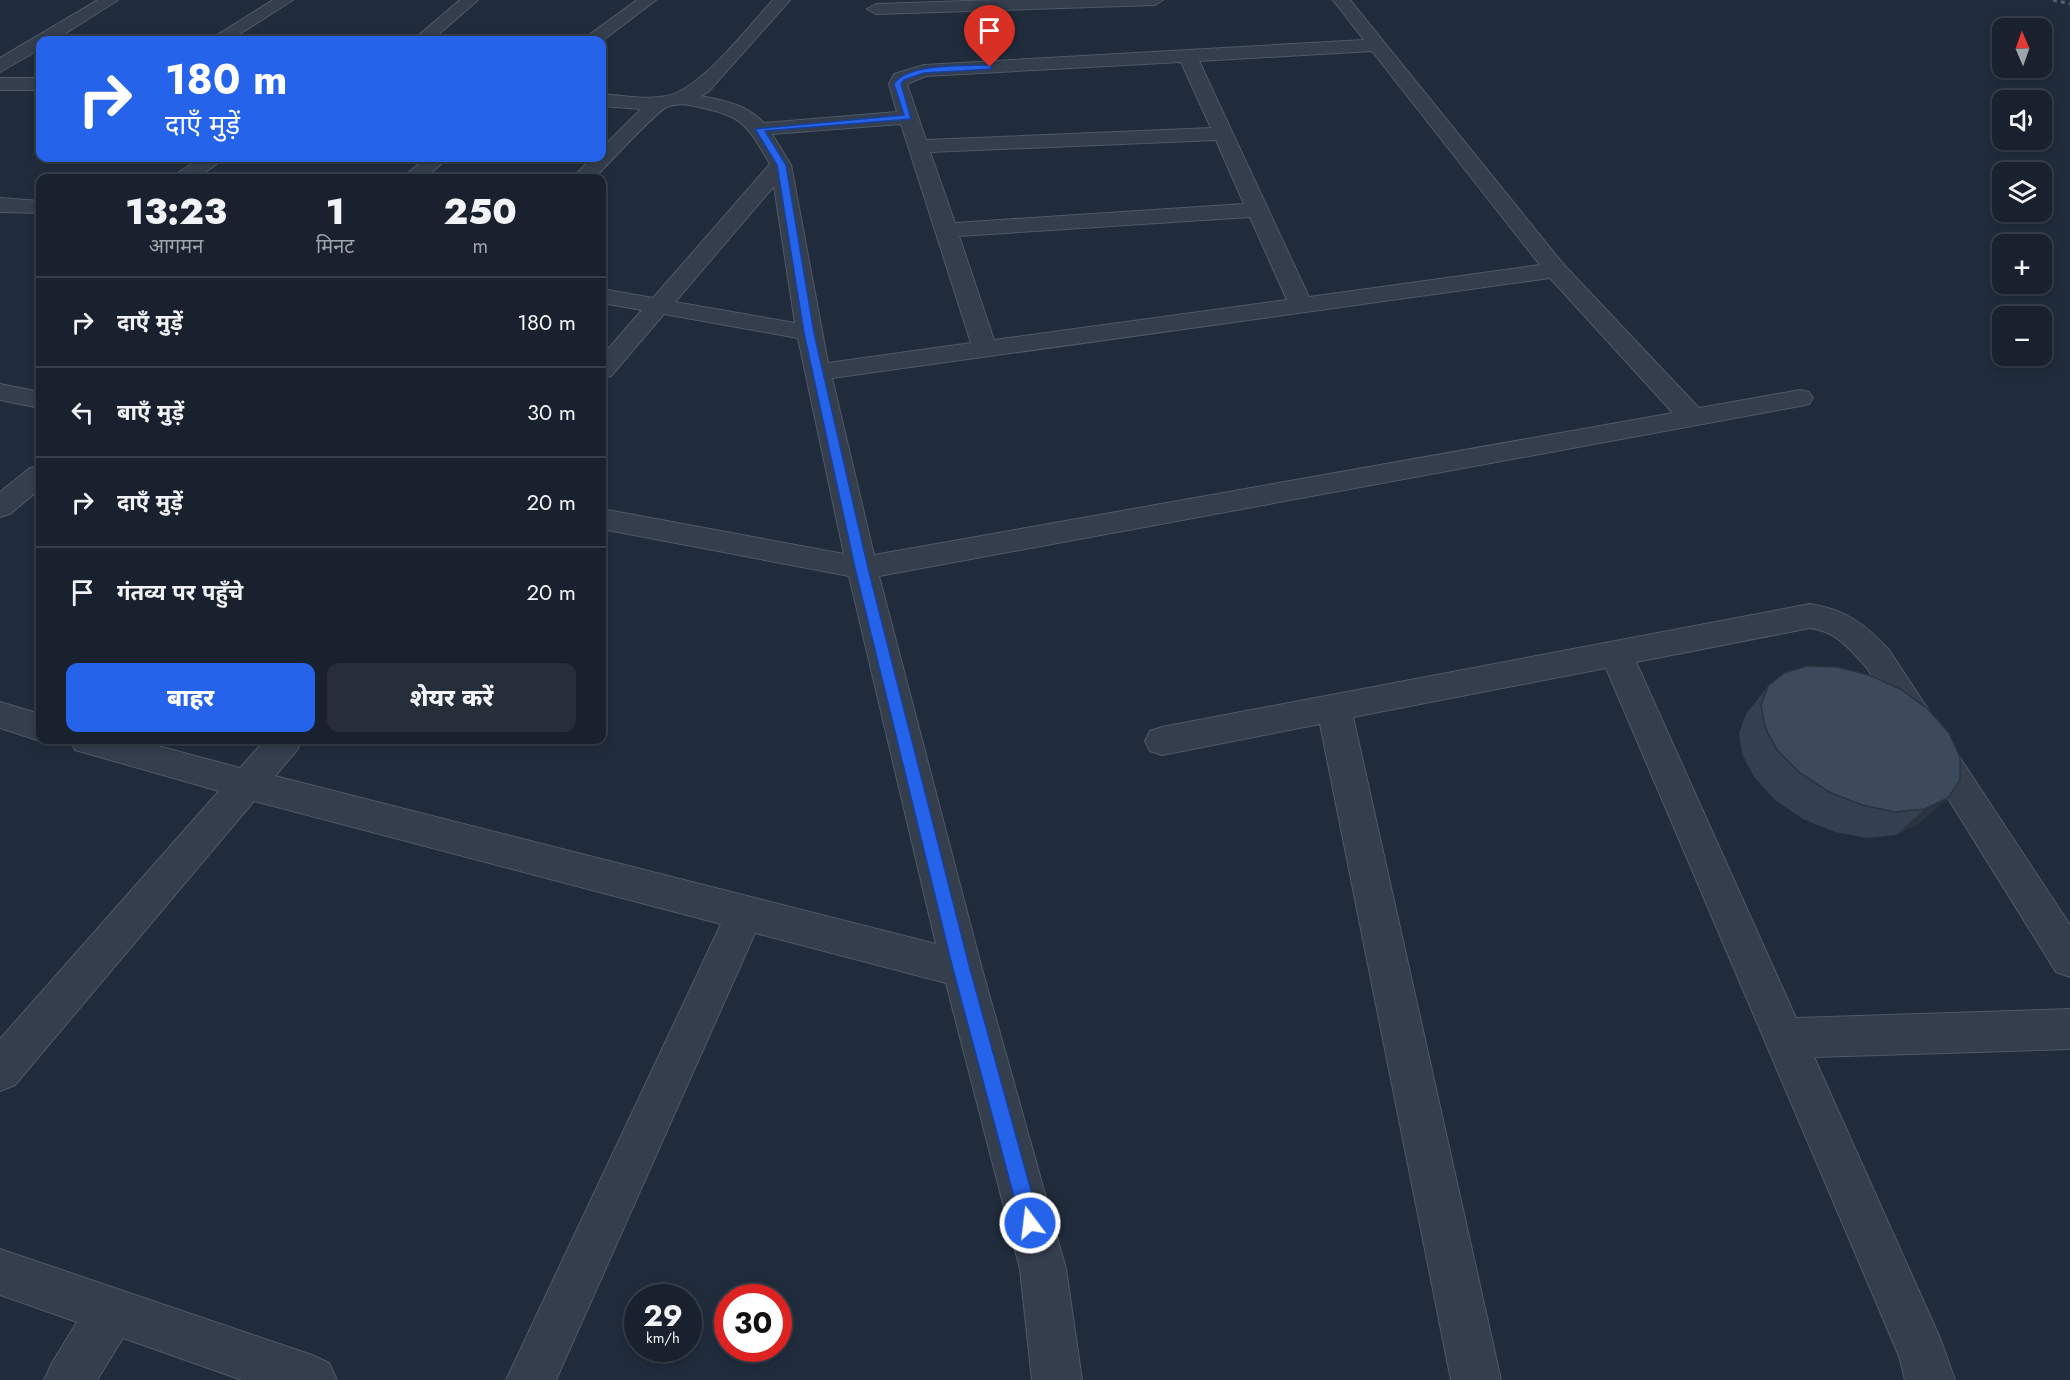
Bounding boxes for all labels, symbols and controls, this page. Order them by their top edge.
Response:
pin [964,5,1015,67]
icon: arrive [973,14,1006,47]
north arrow [1992,18,2052,78]
map controls [1992,18,2052,366]
text: 180 m [165,49,288,110]
icon: right [66,60,144,138]
button: sound [1992,90,2052,150]
text: दाएँ मुड़ें [165,105,240,144]
button: layers [1992,162,2052,222]
text: 13:23 [125,185,227,237]
text: 1 [326,185,345,237]
text: 250 [444,185,517,237]
text: आगमन [149,232,203,261]
text: मिनट [316,232,354,261]
text: m [472,232,488,261]
button: + [1992,234,2052,294]
icon: right [66,306,99,339]
text: दाएँ मुड़ें [117,306,183,338]
text: 180 m [517,306,576,338]
button: − [1992,306,2052,366]
icon: left [66,396,99,429]
text: बाएँ मुड़ें [117,396,184,428]
text: 30 m [527,396,576,428]
icon: right [66,486,99,519]
text: दाएँ मुड़ें [117,486,183,518]
text: 20 m [527,486,576,518]
icon: arrive [66,576,99,609]
text: गंतव्य पर पहुँचे [117,576,243,608]
text: 20 m [527,576,576,608]
button: बाहर [66,663,315,732]
button: शेयर करें [327,663,576,732]
position arrow [998,1191,1062,1255]
speed limit sign: 30 [714,1284,792,1362]
text: 29 [643,1294,683,1337]
text: km/h [646,1327,680,1349]

